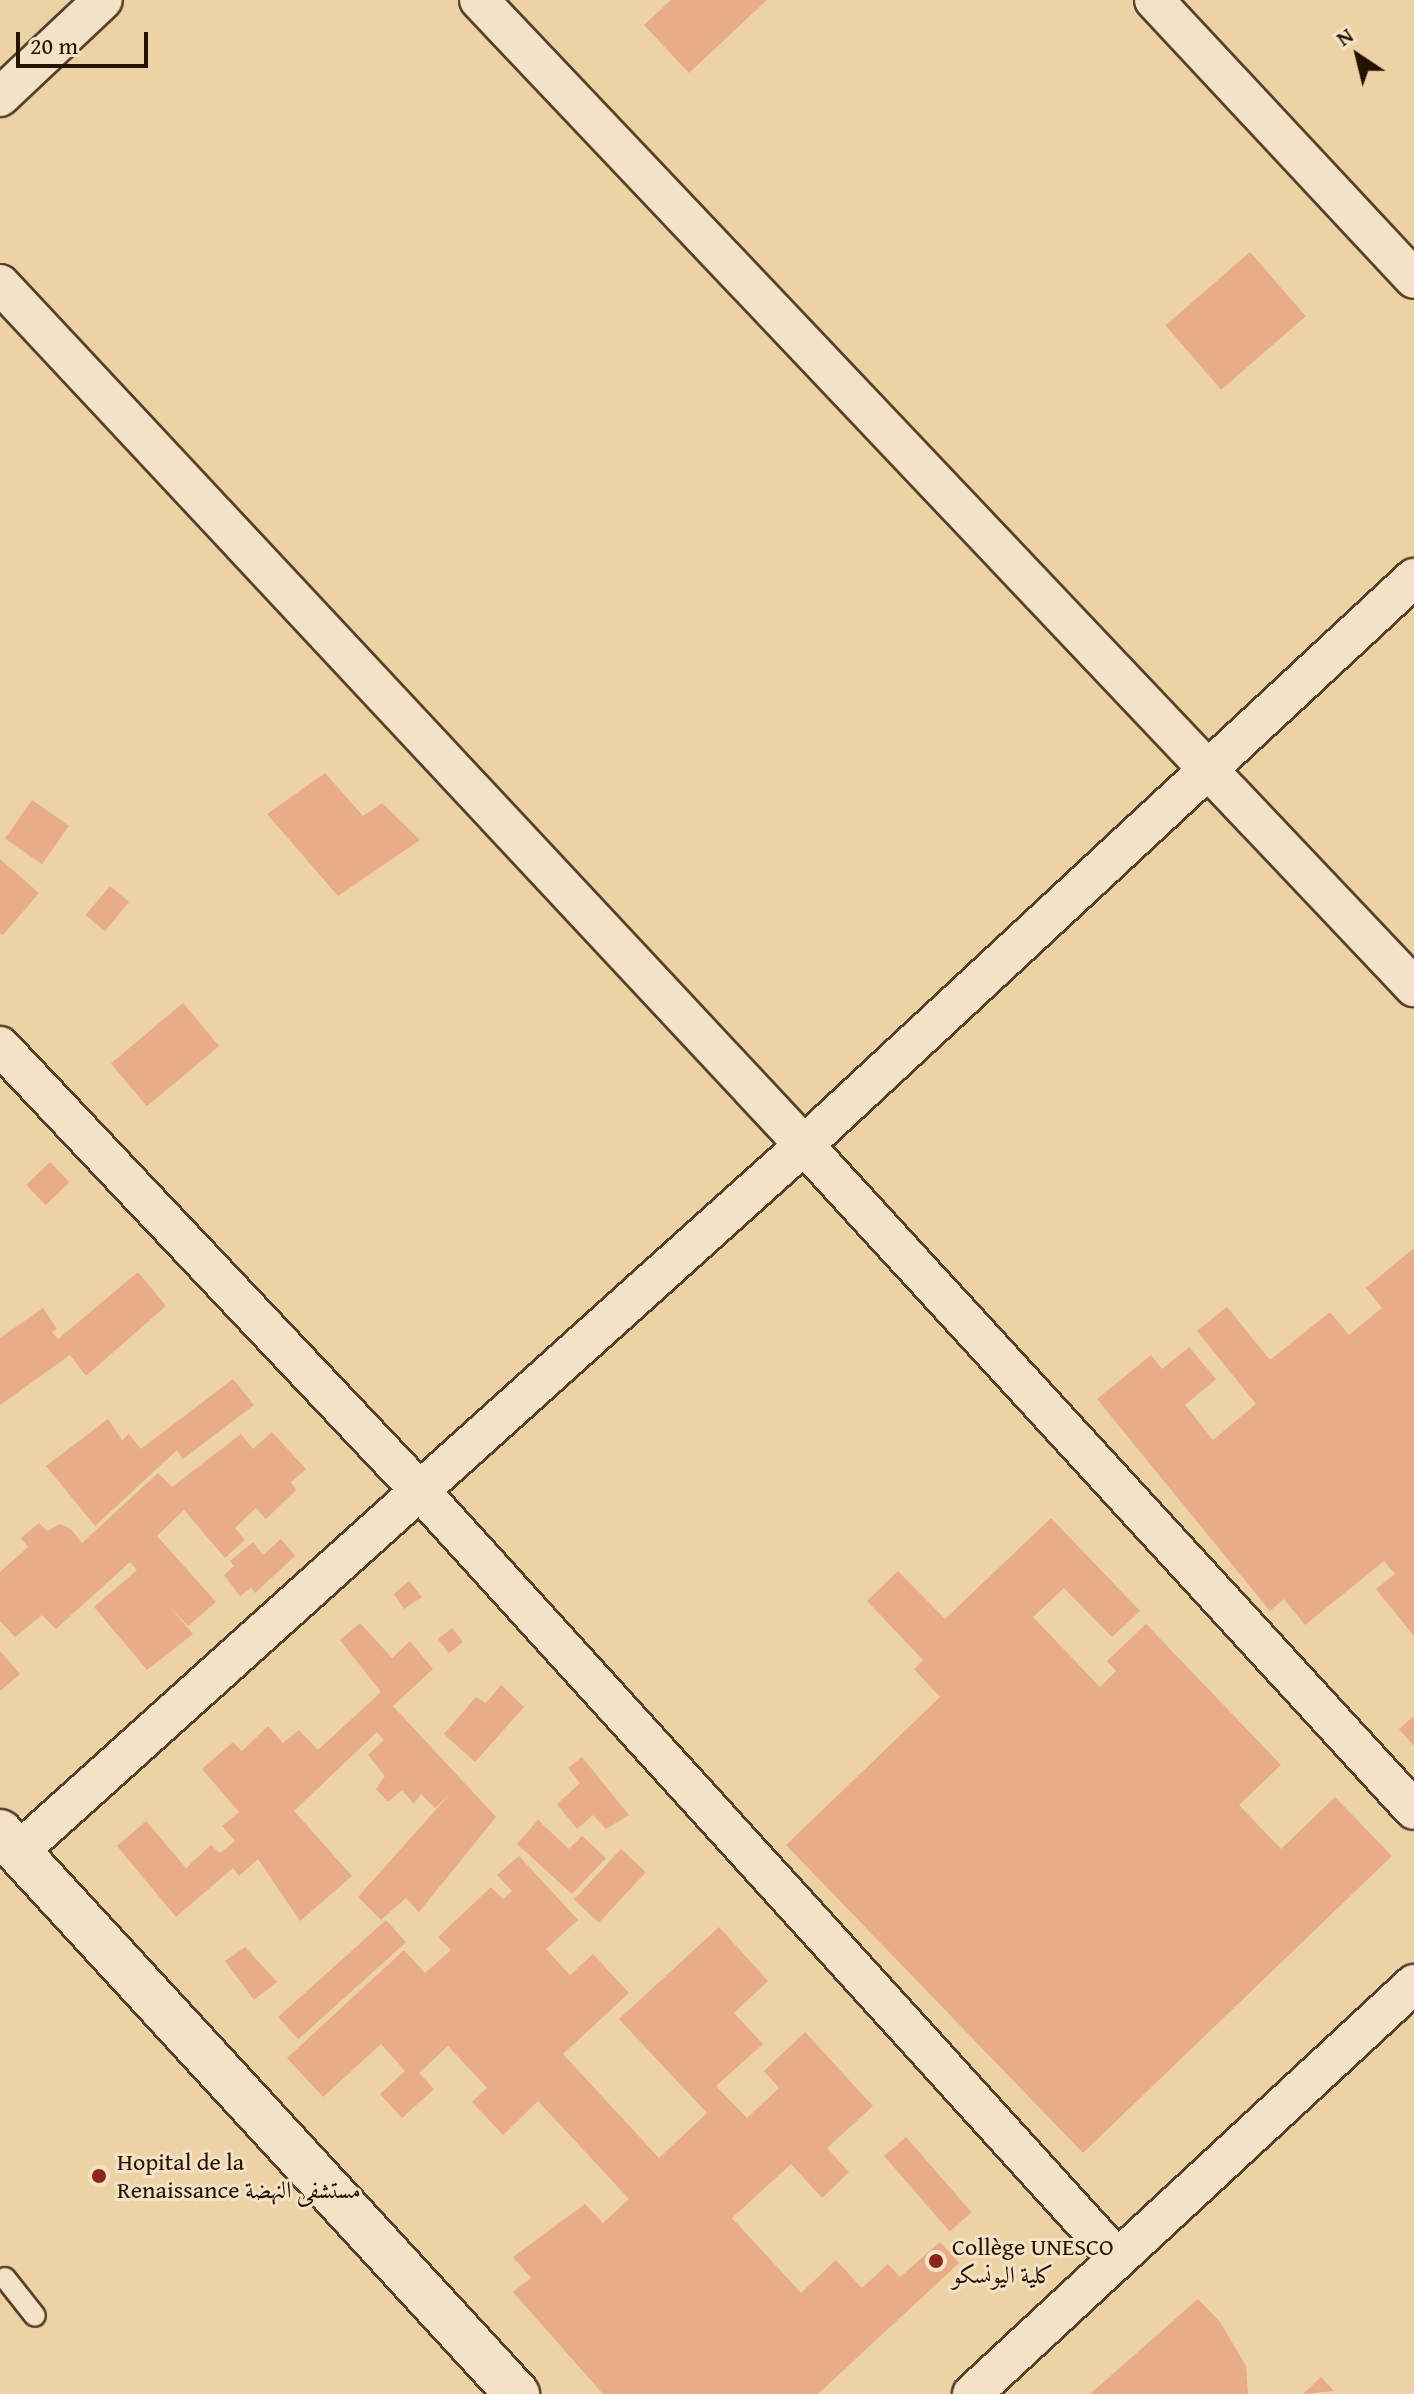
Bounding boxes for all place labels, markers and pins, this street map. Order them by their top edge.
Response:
place label: Hopital de la Renaissance مستشفى النهضة [117,2148,361,2204]
marker: Hopital de la Renaissance مستشفى النهضة [88,2165,110,2187]
place label: Collège UNESCO كلية اليونسكو [952,2233,1113,2289]
marker: Collège UNESCO كلية اليونسكو [927,2252,945,2270]

